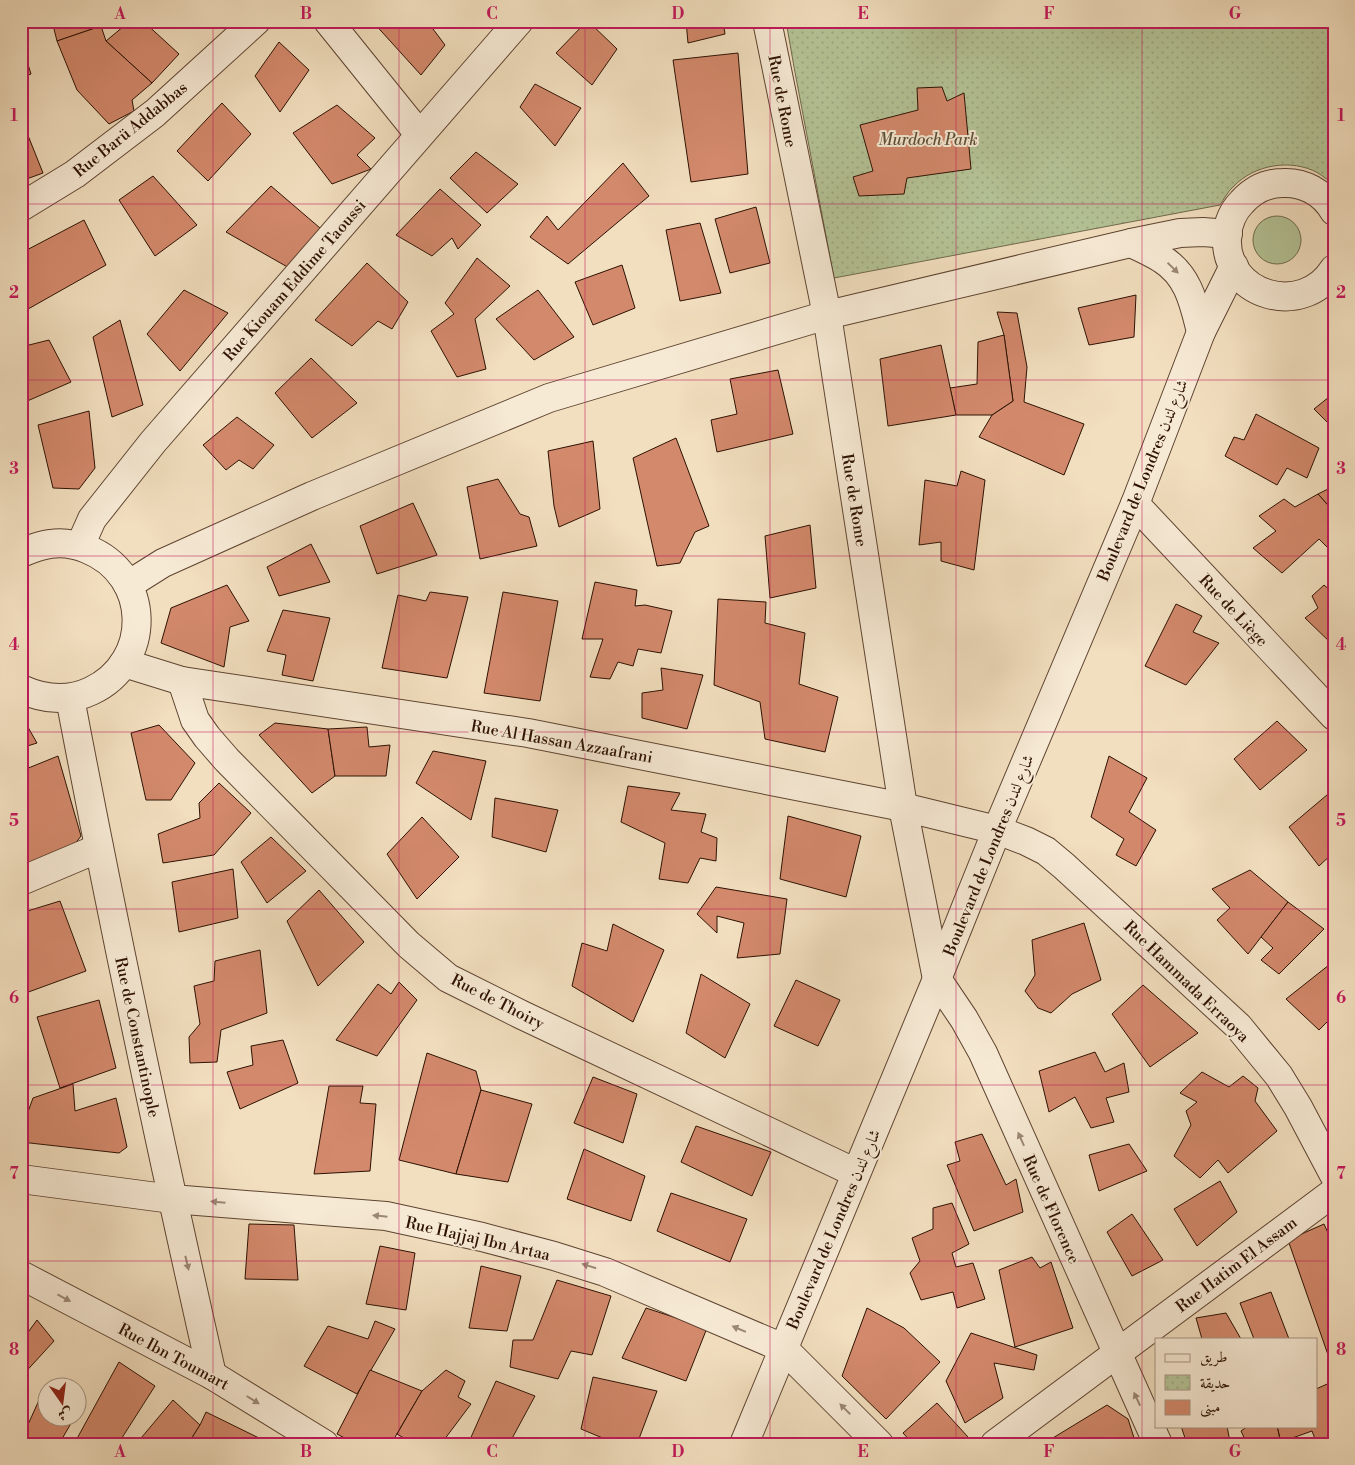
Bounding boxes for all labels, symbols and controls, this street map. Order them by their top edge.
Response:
text: A [113,4,126,24]
text: B [300,4,312,24]
text: C [486,4,498,24]
text: D [672,4,685,24]
text: E [857,4,869,24]
text: F [1043,4,1055,24]
text: G [1229,4,1242,24]
street label: Rue de Rome [763,53,801,149]
street label: Rue Barü Addabbas [70,78,192,182]
text: 1 [10,106,18,126]
text: 1 [1337,106,1345,126]
park label: Murdoch Park [878,130,978,150]
street label: Rue Kiouam Eddime Taoussi [219,196,370,366]
one-way arrow [1166,262,1178,274]
text: 2 [9,283,19,303]
text: 2 [1336,283,1346,303]
street label: Boulevard de Londres شارع لندن [1093,377,1195,586]
street label: Rue de Rome [837,452,871,548]
text: 3 [9,459,19,479]
text: 3 [1336,459,1346,479]
street label: Rue de Liège [1195,570,1272,651]
text: 4 [9,635,20,655]
text: 4 [1336,635,1347,655]
street label: Rue Al Hassan Azzaafrani [469,716,654,768]
street label: Boulevard de Londres شارع لندن [939,752,1041,961]
text: 5 [9,811,19,831]
text: 5 [1336,811,1346,831]
street label: Rue Hammada Erraoya [1119,917,1254,1047]
street label: Rue de Constantinople [110,955,164,1119]
street label: Rue de Thoiry [448,970,548,1034]
text: 6 [9,988,19,1008]
text: 6 [1336,988,1346,1008]
street label: Boulevard de Londres شارع لندن [782,1126,888,1335]
one-way arrow [1017,1132,1025,1146]
street label: Rue de Florence [1018,1152,1084,1267]
text: 7 [9,1164,19,1184]
text: 7 [1336,1164,1346,1184]
one-way arrow [210,1198,226,1206]
one-way arrow [372,1212,388,1220]
street label: Rue Hajjaj Ibn Artaa [403,1213,553,1266]
street label: Rue Hatim El Assam [1172,1213,1301,1317]
one-way arrow [183,1256,191,1271]
one-way arrow [581,1262,596,1270]
one-way arrow [58,1293,71,1302]
street label: Rue Ibn Toumart [115,1319,233,1395]
one-way arrow [731,1325,746,1333]
legend [1155,1338,1318,1428]
text: 8 [9,1340,19,1360]
text: 8 [1336,1340,1346,1360]
text: طريق [1200,1348,1227,1367]
text: حديقة [1200,1374,1230,1393]
north arrow [38,1378,88,1428]
one-way arrow [1133,1392,1141,1406]
one-way arrow [247,1396,260,1405]
text: مبنى [1200,1398,1220,1418]
text: ش [56,1403,74,1424]
one-way arrow [839,1404,851,1416]
text: A [113,1442,126,1462]
text: B [300,1442,312,1462]
text: C [486,1442,498,1462]
text: D [672,1442,685,1462]
text: E [857,1442,869,1462]
text: F [1043,1442,1055,1462]
text: G [1229,1442,1242,1462]

